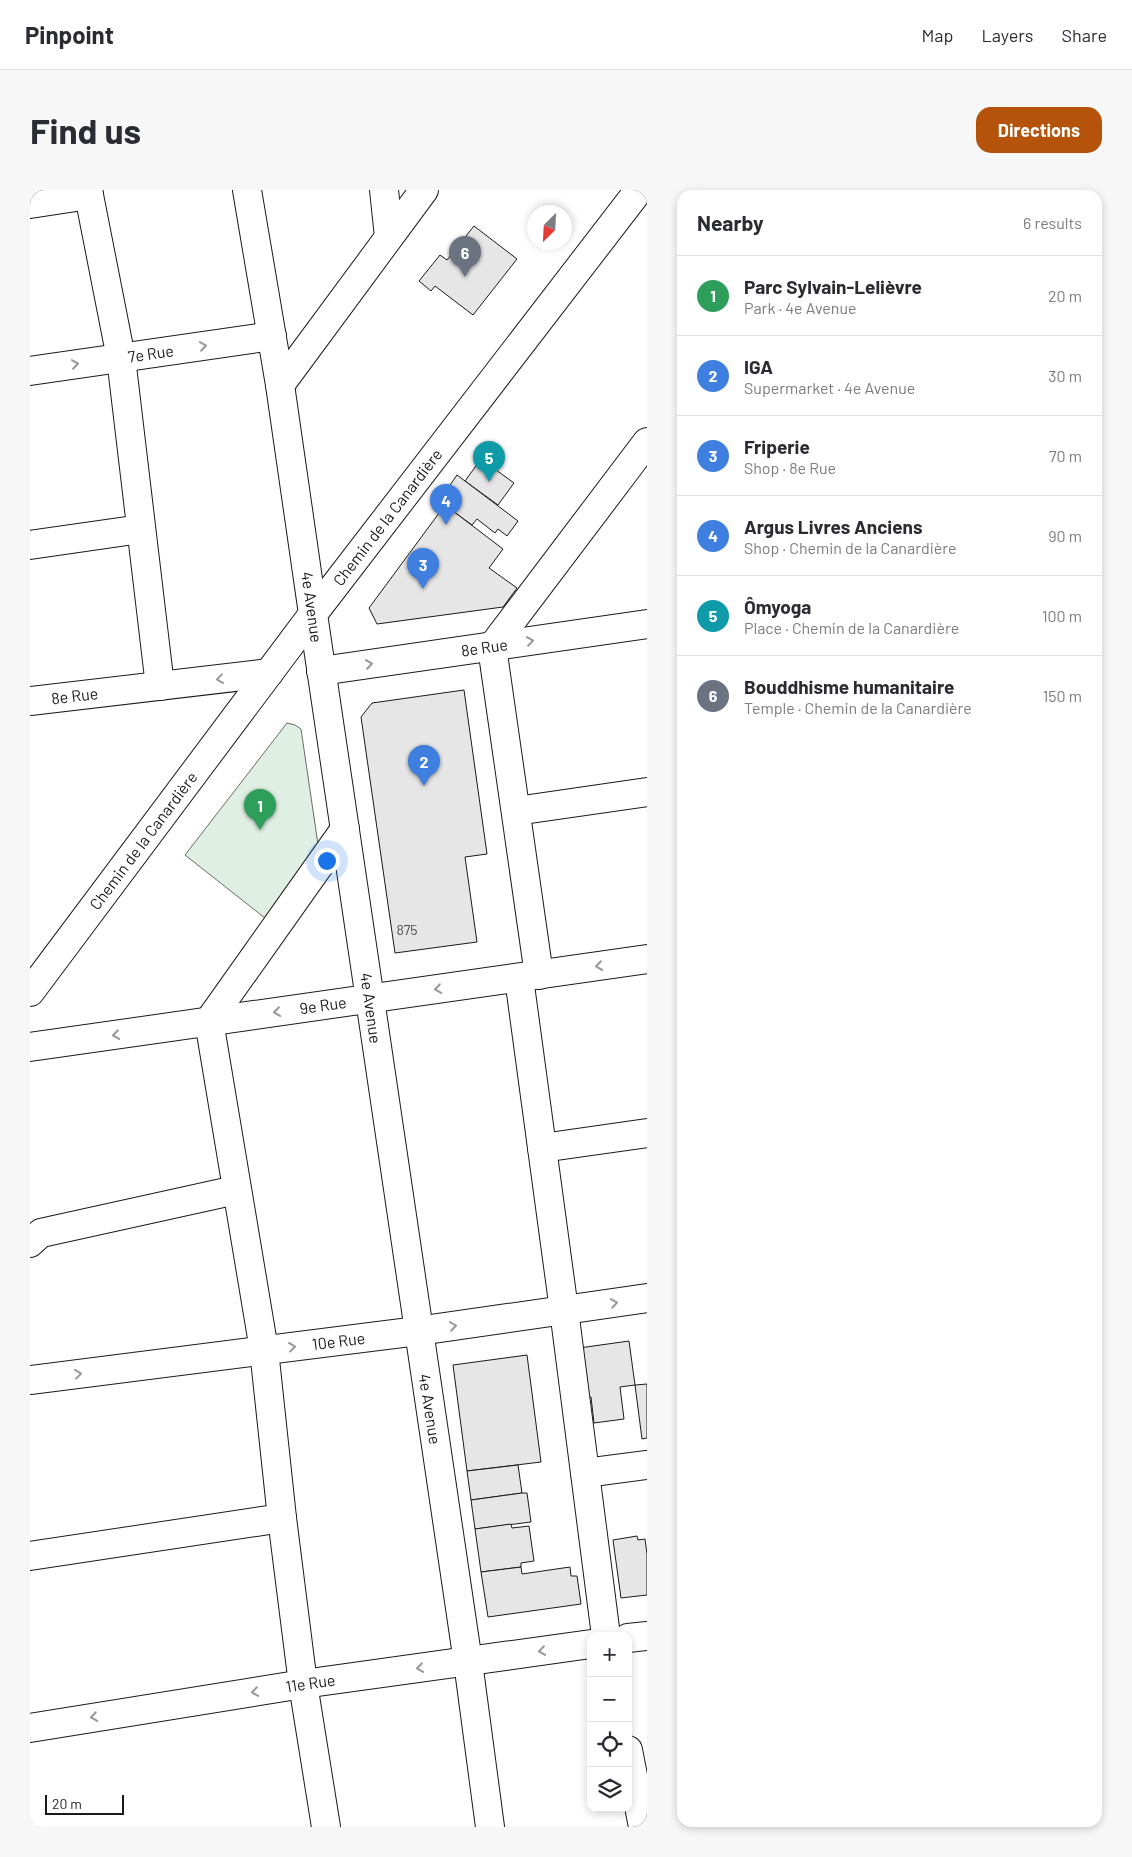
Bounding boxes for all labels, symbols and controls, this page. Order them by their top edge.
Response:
text: Pinpoint [25,20,114,49]
text: Map [921,24,953,46]
text: Layers [981,24,1034,46]
text: Share [1062,24,1107,46]
button: Directions [976,107,1102,153]
text: Find us [30,109,141,151]
north arrow [527,205,572,250]
text: Nearby [697,210,763,235]
text: 6 results [1023,213,1082,232]
pin: 6 [449,236,481,277]
text: Parc Sylvain-Lelièvre [744,275,922,298]
text: 1 [710,286,716,305]
text: 20 m [1048,286,1082,305]
text: Park · 4e Avenue [744,298,857,317]
street label: 7e Rue [126,340,175,366]
one-way arrow [200,341,208,352]
text: IGA [744,355,773,378]
one-way arrow [71,360,80,370]
text: 2 [709,366,717,385]
text: 30 m [1048,366,1082,385]
text: Supermarket · 4e Avenue [744,378,915,397]
text: Friperie [744,435,810,458]
pin: 5 [473,441,505,482]
street label: Chemin de la Canardière [328,445,446,589]
text: 3 [709,446,717,465]
text: 70 m [1049,446,1082,465]
text: Shop · 8e Rue [744,458,836,477]
pin: 4 [430,484,462,525]
text: Argus Livres Anciens [744,515,923,538]
text: 4 [708,526,718,545]
text: 90 m [1048,526,1082,545]
text: Shop · Chemin de la Canardière [744,538,957,557]
pin: 3 [407,548,439,589]
street label: 4e Avenue [298,570,327,644]
text: Ômyoga [744,595,811,618]
text: 5 [709,606,717,625]
text: 100 m [1042,606,1082,625]
text: Place · Chemin de la Canardière [744,618,959,637]
street label: 8e Rue [460,634,509,660]
one-way arrow [525,637,534,647]
one-way arrow [365,660,373,670]
one-way arrow [216,673,224,684]
text: Bouddhisme humanitaire [744,675,954,698]
street label: 8e Rue [50,683,99,707]
text: 6 [709,686,717,705]
text: 150 m [1043,686,1082,705]
text: Temple · Chemin de la Canardière [744,698,972,717]
pin: 2 [408,745,440,786]
street label: Chemin de la Canardière [85,768,201,913]
pin: 1 [244,789,276,830]
your location [314,848,340,874]
house number: 875 [396,921,418,938]
one-way arrow [594,961,603,971]
street label: 4e Avenue [357,971,386,1045]
one-way arrow [434,984,442,994]
street label: 9e Rue [298,992,348,1017]
one-way arrow [273,1006,281,1017]
one-way arrow [112,1029,120,1040]
one-way arrow [609,1298,618,1308]
one-way arrow [448,1321,457,1331]
street label: 10e Rue [311,1328,366,1353]
one-way arrow [288,1342,296,1353]
one-way arrow [75,1369,83,1380]
street label: 4e Avenue [416,1372,445,1446]
map controls [587,1632,632,1812]
button: + [587,1632,632,1677]
one-way arrow [538,1645,546,1656]
one-way arrow [416,1663,424,1673]
street label: 11e Rue [284,1670,336,1696]
button: − [587,1677,632,1722]
one-way arrow [250,1686,258,1697]
one-way arrow [90,1712,98,1722]
button: locate [587,1722,632,1767]
button: layers [587,1767,632,1812]
scale bar [45,1792,124,1815]
text: 20 m [52,1795,82,1812]

